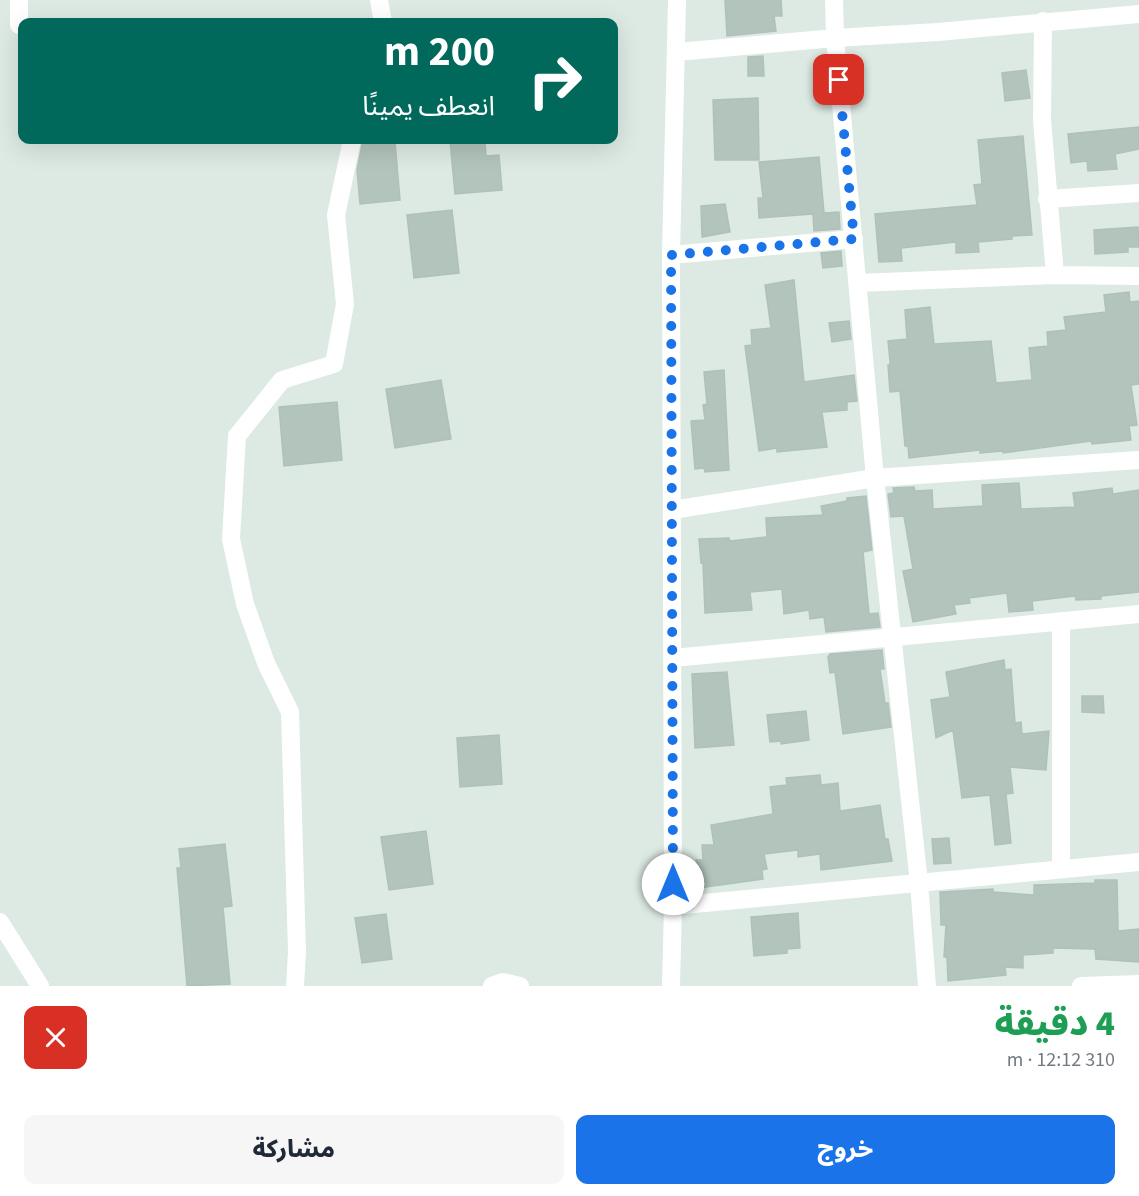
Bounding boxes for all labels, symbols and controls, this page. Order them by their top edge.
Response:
text: 200 m [384,22,495,82]
icon: right [516,42,594,120]
pin [813,54,864,105]
icon: arrive [822,63,855,96]
text: انعطف يمينًا [362,87,495,126]
position arrow [641,852,705,916]
text: 4 دقيقة [995,998,1115,1049]
button: close [24,1006,87,1069]
text: 310 m · 12:12 [1007,1046,1115,1074]
button: مشاركة [24,1115,564,1184]
button: خروج [576,1115,1115,1184]

